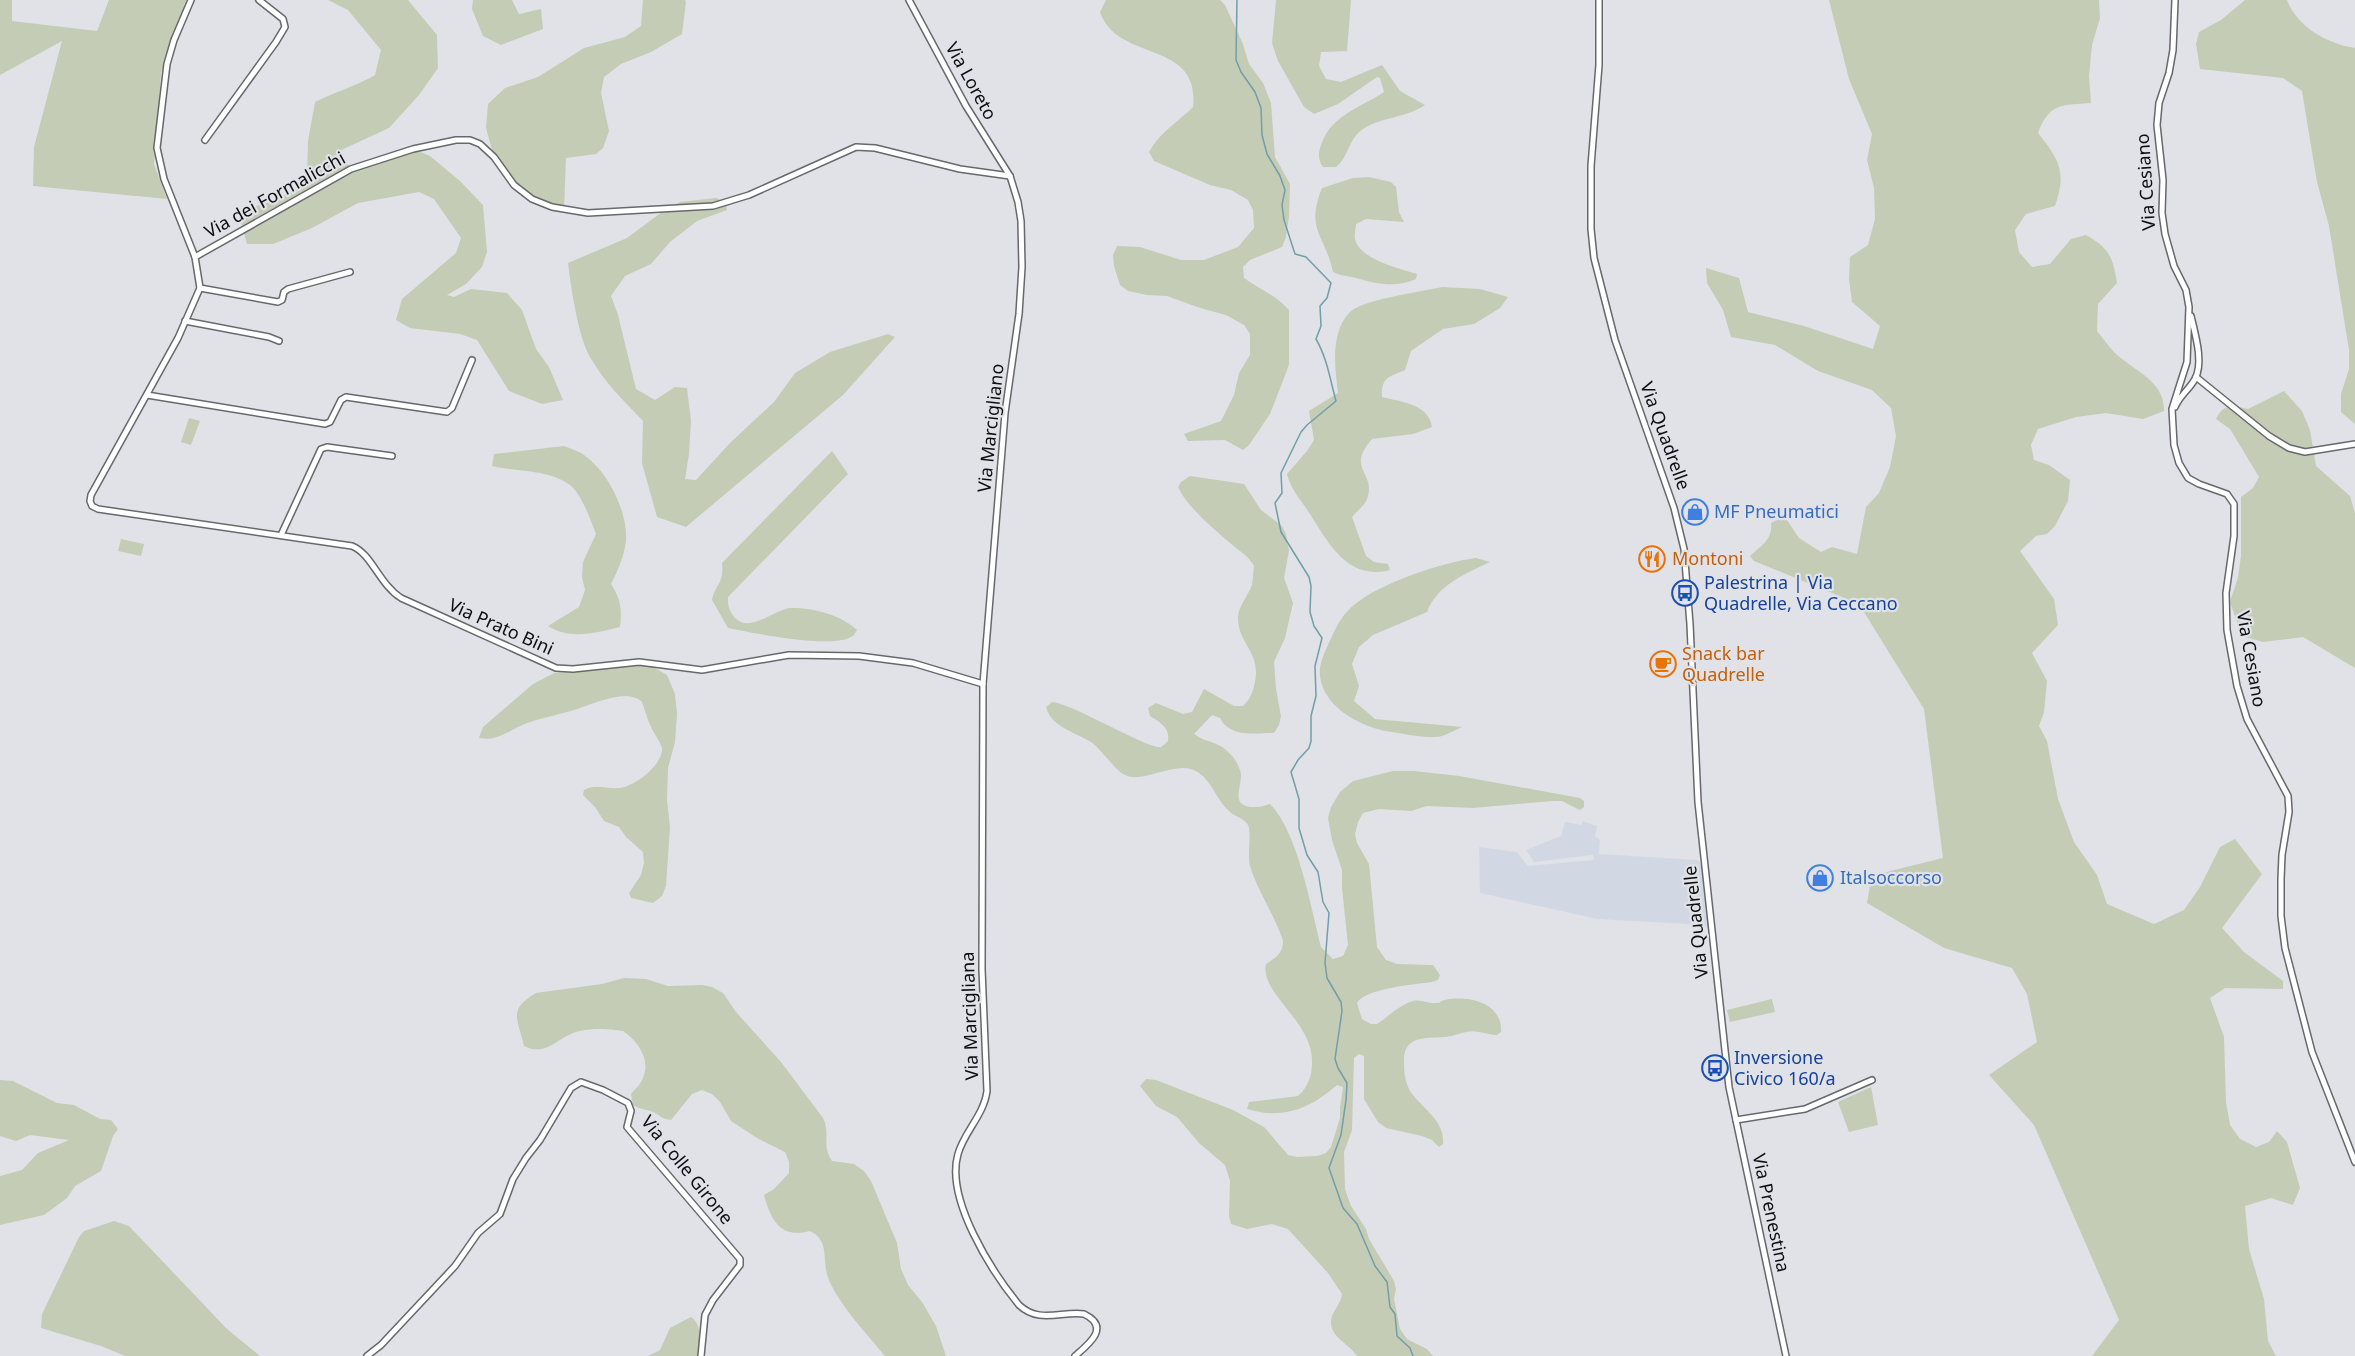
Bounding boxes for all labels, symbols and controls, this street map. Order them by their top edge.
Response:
street label: Via Loreto [941,37,1003,124]
street label: Via Cesiano [2130,133,2160,231]
street label: Via dei Formalicchi [200,145,349,243]
street label: Via Marcigliano [971,362,1009,494]
street label: Via Quadrelle [1635,378,1697,493]
shop icon: MF Pneumatici [1680,497,1710,527]
place label: MF Pneumatici [1714,499,1839,523]
restaurant icon: Montoni [1637,544,1667,574]
place label: Montoni [1672,546,1744,570]
place label: Palestrina | Via Quadrelle, Via Ceccano [1704,570,1898,615]
bus stop icon: Palestrina | Via Quadrelle, Via Ceccano [1670,578,1700,608]
street label: Via Prato Bini [445,592,558,660]
street label: Via Cesiano [2232,609,2272,709]
place label: Snack bar Quadrelle [1682,641,1765,686]
cafe icon: Snack bar Quadrelle [1648,649,1678,679]
shop icon: Italsoccorso [1805,863,1835,893]
street label: Via Quadrelle [1677,865,1713,980]
place label: Italsoccorso [1840,865,1942,889]
street label: Via Marcigliana [955,951,983,1081]
place label: Inversione Civico 160/a [1734,1045,1836,1090]
bus stop icon: Inversione Civico 160/a [1700,1053,1730,1083]
street label: Via Colle Girone [636,1110,739,1229]
street label: Via Prenestina [1748,1151,1796,1274]

